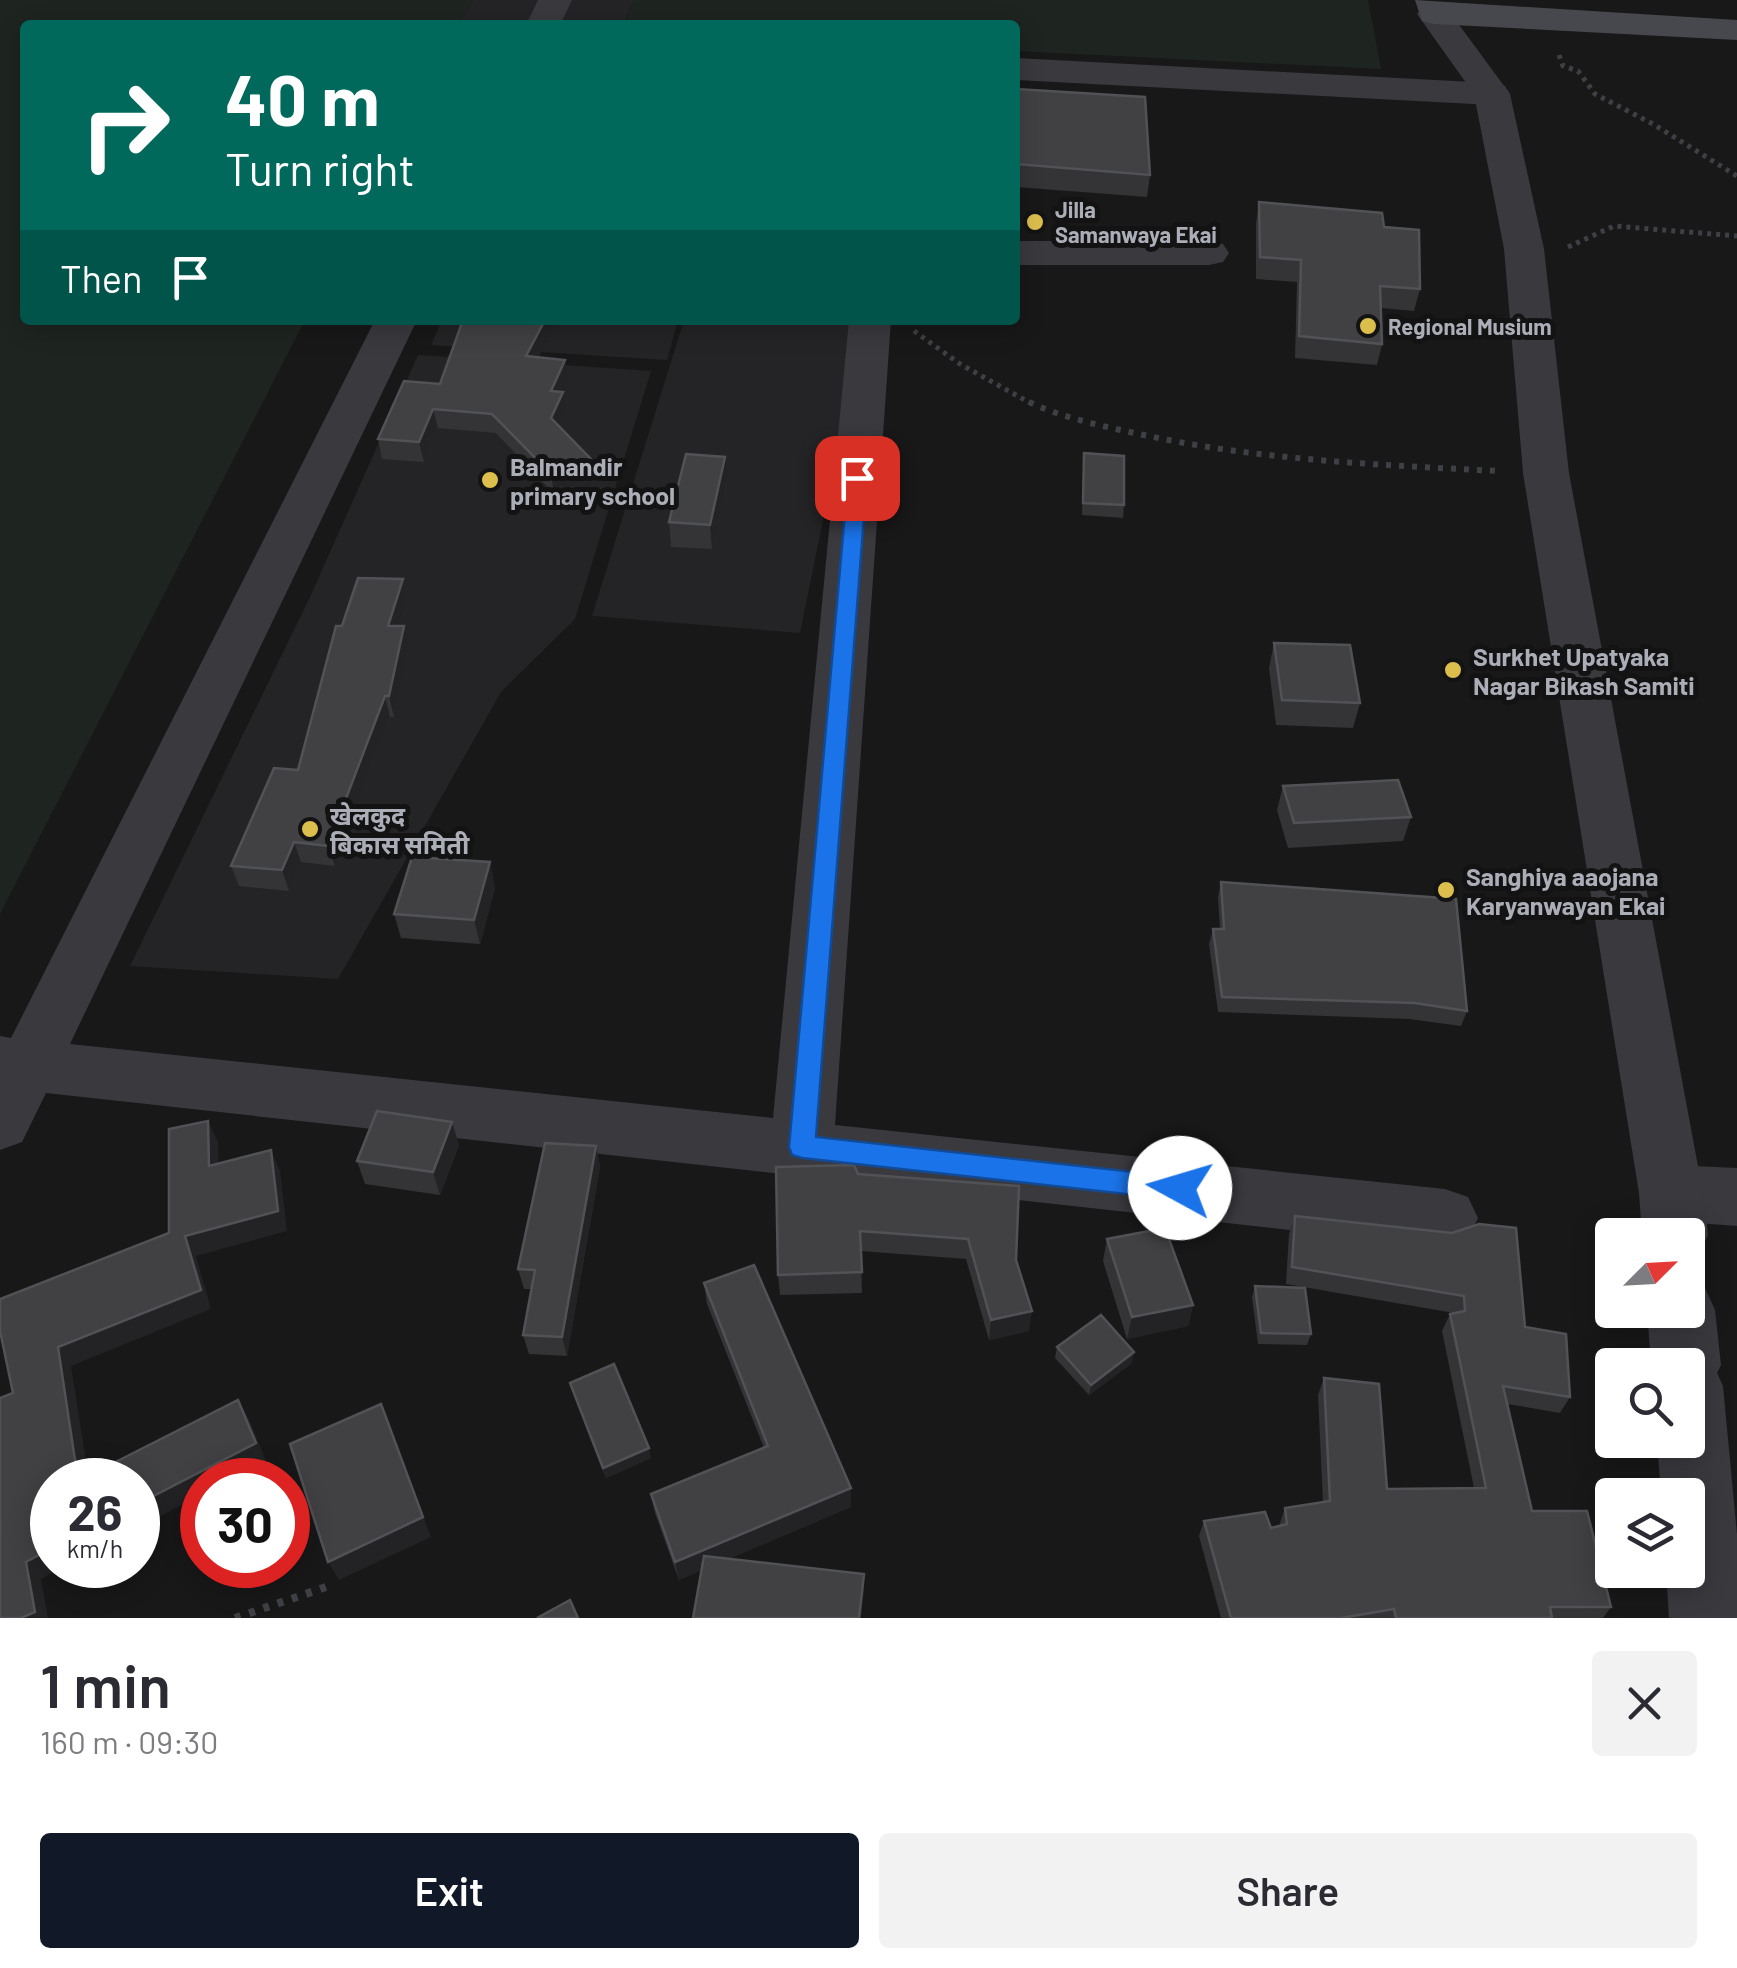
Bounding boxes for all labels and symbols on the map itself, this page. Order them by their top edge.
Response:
place label: Jilla Samanwaya Ekai [1055,196,1217,247]
marker: Jilla Samanwaya Ekai [1024,211,1046,233]
place label: Regional Musium [1388,313,1552,339]
marker: Regional Musium [1357,315,1379,337]
pin [815,436,900,521]
place label: Balmandir primary school [510,451,675,510]
marker: Balmandir primary school [479,469,501,491]
place label: Surkhet Upatyaka Nagar Bikash Samiti [1473,641,1695,700]
marker: Surkhet Upatyaka Nagar Bikash Samiti [1442,659,1464,681]
place label: खेलकुद बिकास समिती [330,800,470,859]
marker: खेलकुद बिकास समिती [299,818,321,840]
place label: Sanghiya aaojana Karyanwayan Ekai [1466,861,1665,920]
marker: Sanghiya aaojana Karyanwayan Ekai [1435,879,1457,901]
position arrow [1128,1136,1232,1240]
north arrow [1595,1218,1705,1328]
speed limit sign: 30 [180,1458,310,1588]

